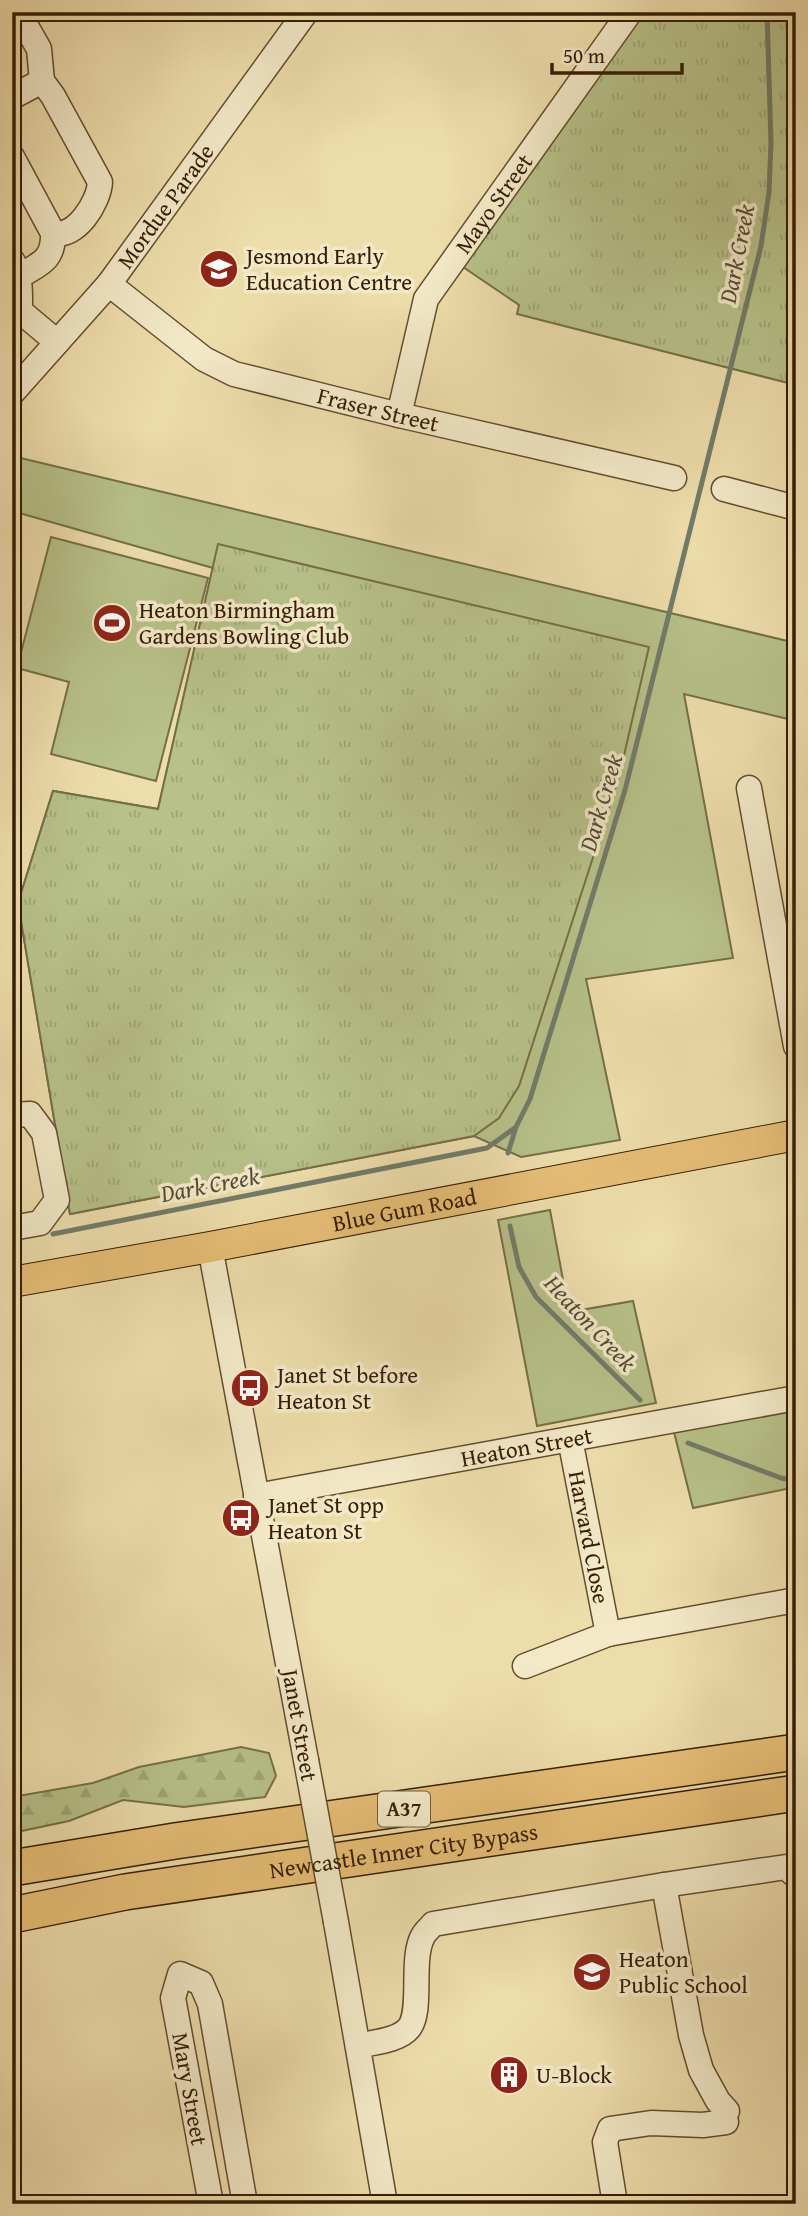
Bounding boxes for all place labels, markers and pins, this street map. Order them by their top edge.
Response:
place label: Jesmond Early Education Centre [243,239,412,298]
school or university icon: Jesmond Early Education Centre [198,248,240,290]
place label: Heaton Birmingham Gardens Bowling Club [139,593,349,652]
sports icon: Heaton Birmingham Gardens Bowling Club [91,602,133,644]
place label: Janet St before Heaton St [274,1358,418,1417]
bus stop icon: Janet St before Heaton St [229,1367,271,1409]
place label: Janet St opp Heaton St [265,1488,384,1547]
bus stop icon: Janet St opp Heaton St [220,1497,262,1539]
place label: Heaton Public School [619,1942,748,2001]
school or university icon: Heaton Public School [571,1951,613,1993]
building icon: U-Block [488,2054,530,2096]
place label: U-Block [536,2058,612,2091]

